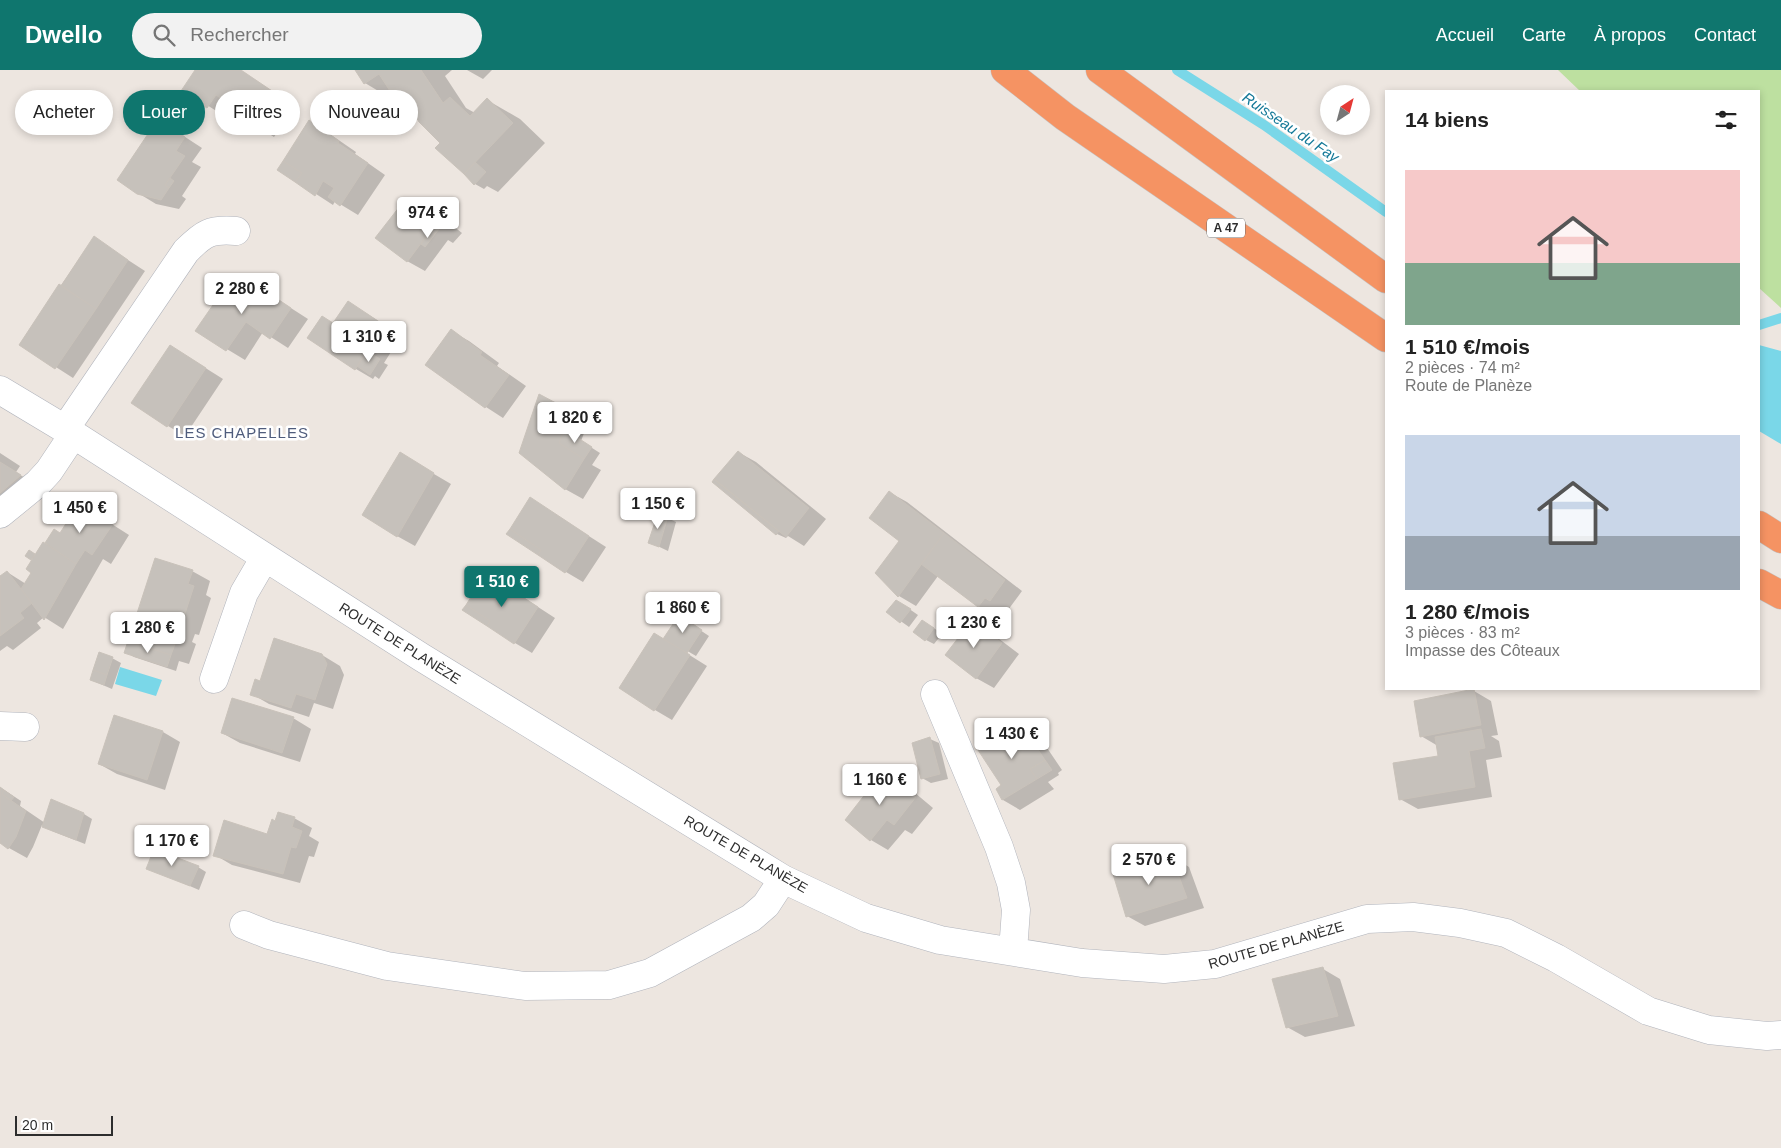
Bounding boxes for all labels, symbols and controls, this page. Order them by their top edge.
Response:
search box [132,13,482,58]
text: Dwello [25,21,102,48]
icon: search [150,21,178,49]
text: Rechercher [190,24,289,45]
text: Accueil [1436,25,1494,45]
text: Carte [1522,25,1566,45]
text: À propos [1594,25,1666,45]
text: Contact [1694,25,1756,45]
north arrow [1320,85,1370,135]
map controls [1320,85,1370,135]
water label: Ruisseau du Fay [1240,88,1344,166]
chip: Acheter [15,90,113,135]
chip: Louer [123,90,205,135]
chip: Filtres [215,90,300,135]
chip: Nouveau [310,90,418,135]
icon: filters [1712,106,1740,134]
text: 14 biens [1405,108,1489,131]
pin: 974 € [393,196,463,239]
icon: home [1528,203,1618,293]
text: 974 € [408,204,448,221]
road number: A 47 [1207,218,1245,238]
pin: 2 280 € [196,272,288,315]
text: 2 280 € [215,280,269,297]
pin: 1 310 € [323,320,415,363]
text: 1 310 € [342,328,396,345]
text: 1 510 €/mois [1405,335,1530,358]
text: 2 pièces · 74 m² [1405,359,1520,376]
text: Route de Planèze [1405,377,1532,394]
pin: 1 820 € [529,402,621,444]
text: 1 820 € [548,409,602,426]
district label: LES CHAPELLES [175,424,309,441]
icon: home [1528,468,1618,558]
pin: 1 150 € [612,488,704,530]
pin: 1 450 € [34,492,126,534]
text: 1 150 € [631,495,685,512]
text: 1 450 € [53,499,107,516]
pin: 1 510 € [456,566,548,608]
text: 1 510 € [475,573,529,590]
pin: 1 860 € [637,592,729,634]
street label: ROUTE DE PLANÈZE [336,599,464,687]
text: 1 860 € [656,599,710,616]
text: 1 280 €/mois [1405,600,1530,623]
pin: 1 230 € [928,606,1020,649]
pin: 1 280 € [102,612,194,654]
text: 1 230 € [947,614,1001,631]
text: 1 280 € [121,619,175,636]
text: 3 pièces · 83 m² [1405,624,1520,641]
text: Impasse des Côteaux [1405,642,1560,659]
pin: 1 430 € [966,718,1058,760]
text: 1 430 € [985,725,1039,742]
pin: 1 160 € [834,764,926,806]
text: 1 160 € [853,771,907,788]
street label: ROUTE DE PLANÈZE [681,812,811,896]
pin: 1 170 € [126,824,218,867]
text: 1 170 € [145,832,199,849]
pin: 2 570 € [1103,844,1195,886]
text: 2 570 € [1122,851,1176,868]
street label: ROUTE DE PLANÈZE [1206,918,1346,972]
scale bar [15,1113,112,1136]
text: 20 m [22,1117,53,1133]

